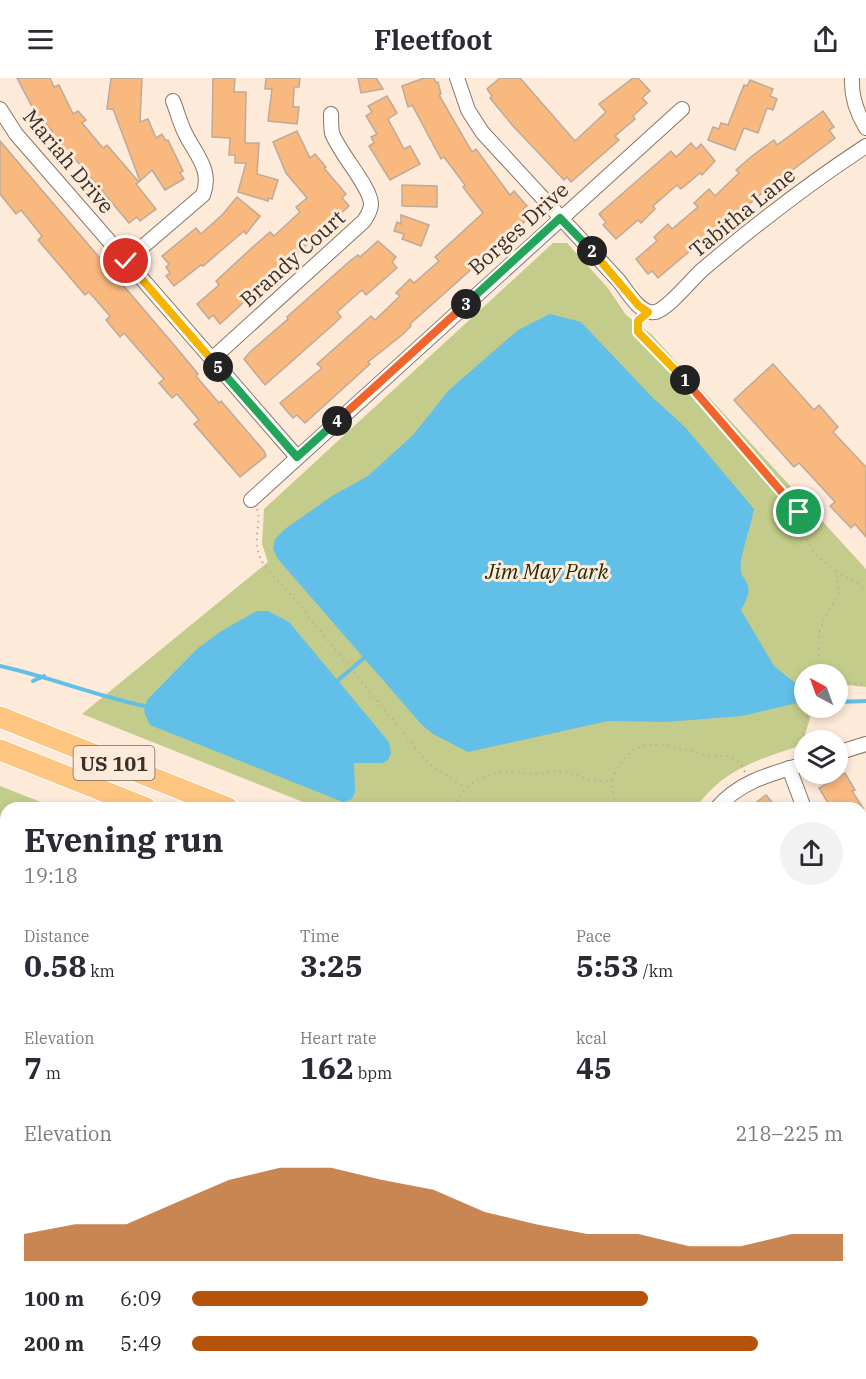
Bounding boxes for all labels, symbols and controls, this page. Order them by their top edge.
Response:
text: Fleetfoot [374,22,492,57]
icon: menu [24,23,57,56]
icon: share [809,23,842,56]
street label: Mariah Drive [17,103,121,219]
street label: Tabitha Lane [683,161,801,263]
street label: Borges Drive [462,175,574,281]
street label: Brandy Court [233,203,351,313]
pin [100,235,151,286]
pin: 2 [577,236,607,266]
text: 2 [587,241,597,261]
icon: check [109,244,142,277]
pin: 3 [451,289,481,319]
text: 3 [461,294,471,314]
pin: 5 [203,352,233,382]
text: 5 [213,357,223,377]
pin: 1 [670,365,700,395]
text: 1 [680,370,690,390]
pin: 4 [322,406,352,436]
text: 4 [332,411,342,431]
pin [773,486,824,537]
icon: arrive [782,495,815,528]
park label: Jim May Park [484,557,610,585]
north arrow [794,664,848,718]
map controls [794,664,848,784]
button: layers [794,730,848,784]
road number: US 101 [74,746,154,780]
text: Evening run [24,818,224,861]
button: share [780,822,843,885]
text: 19:18 [24,862,78,889]
text: Distance [24,926,89,946]
text: Time [300,926,339,946]
text: Pace [576,926,611,946]
text: 0.58 [24,946,86,985]
text: 3:25 [300,946,363,985]
text: 5:53 [576,946,639,985]
text: km [86,961,115,981]
text: /km [639,961,673,981]
text: Elevation [24,1028,94,1048]
text: Heart rate [300,1028,377,1048]
text: kcal [576,1028,607,1048]
text: 7 [24,1048,42,1087]
text: 162 [300,1048,354,1087]
text: 45 [576,1048,612,1087]
text: m [42,1063,61,1083]
text: bpm [354,1063,392,1083]
text: Elevation [24,1120,112,1147]
text: 218–225 m [736,1120,843,1147]
text: 100 m [24,1285,84,1312]
text: 6:09 [120,1285,162,1312]
text: 200 m [24,1330,84,1357]
text: 5:49 [120,1330,162,1357]

